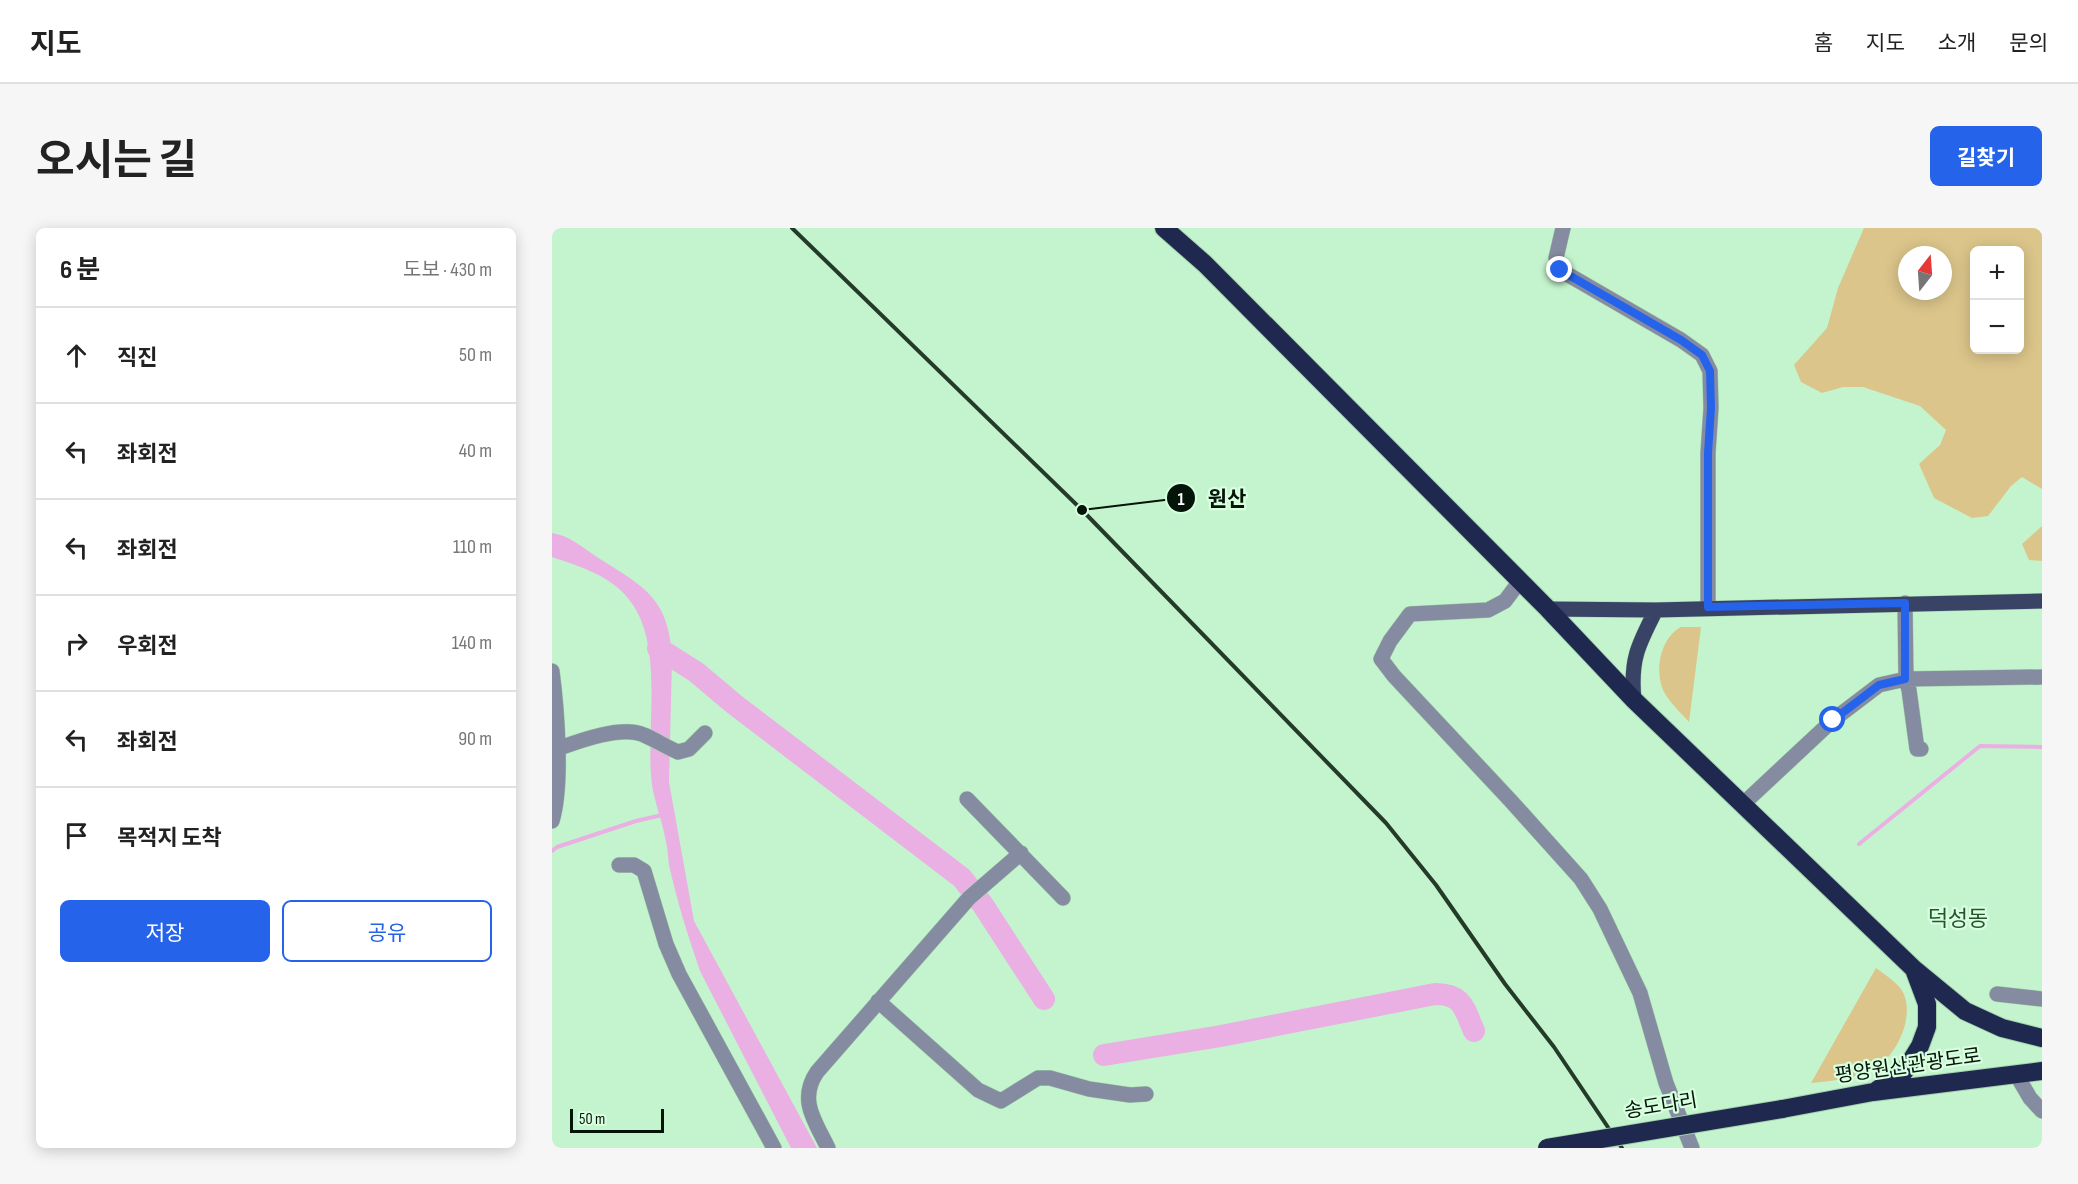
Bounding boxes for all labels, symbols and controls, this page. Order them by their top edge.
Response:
text: 지도 [30,28,82,61]
text: 홈 [1814,31,1833,56]
text: 지도 [1866,31,1905,56]
text: 소개 [1938,31,1976,56]
text: 문의 [2009,31,2048,56]
button: 길찾기 [1930,126,2042,186]
text: 오시는 길 [36,136,197,187]
north arrow [1898,246,1952,300]
map controls [1970,246,2024,354]
button: + [1970,246,2024,300]
text: 6 분 [60,255,100,286]
route end [1546,256,1572,282]
text: 도보 · 430 m [403,258,492,282]
button: − [1970,300,2024,354]
icon: ahead [60,339,93,372]
text: 50 m [459,343,492,367]
text: 직진 [117,345,157,372]
icon: left [60,435,93,468]
text: 40 m [459,439,492,463]
text: 좌회전 [117,441,178,468]
callout: 원산 [1166,479,1258,518]
text: 원산 [1208,487,1246,512]
text: 1 [1177,489,1185,510]
icon: left [60,531,93,564]
text: 110 m [453,535,492,559]
text: 좌회전 [117,537,178,564]
icon: right [60,627,93,660]
text: 140 m [452,631,492,655]
text: 우회전 [117,633,178,660]
route start [1819,706,1845,732]
icon: left [60,723,93,756]
text: 90 m [458,727,492,751]
text: 좌회전 [117,729,178,756]
icon: arrive [60,819,93,852]
text: 목적지 도착 [117,825,222,852]
button: 저장 [60,900,270,962]
button: 공유 [282,900,492,962]
district label: 덕성동 [1928,906,1988,933]
street label: 평양원산관광도로 [1833,1044,1983,1088]
street label: 송도다리 [1623,1088,1699,1124]
scale bar [570,1106,664,1134]
text: 50 m [579,1110,605,1129]

